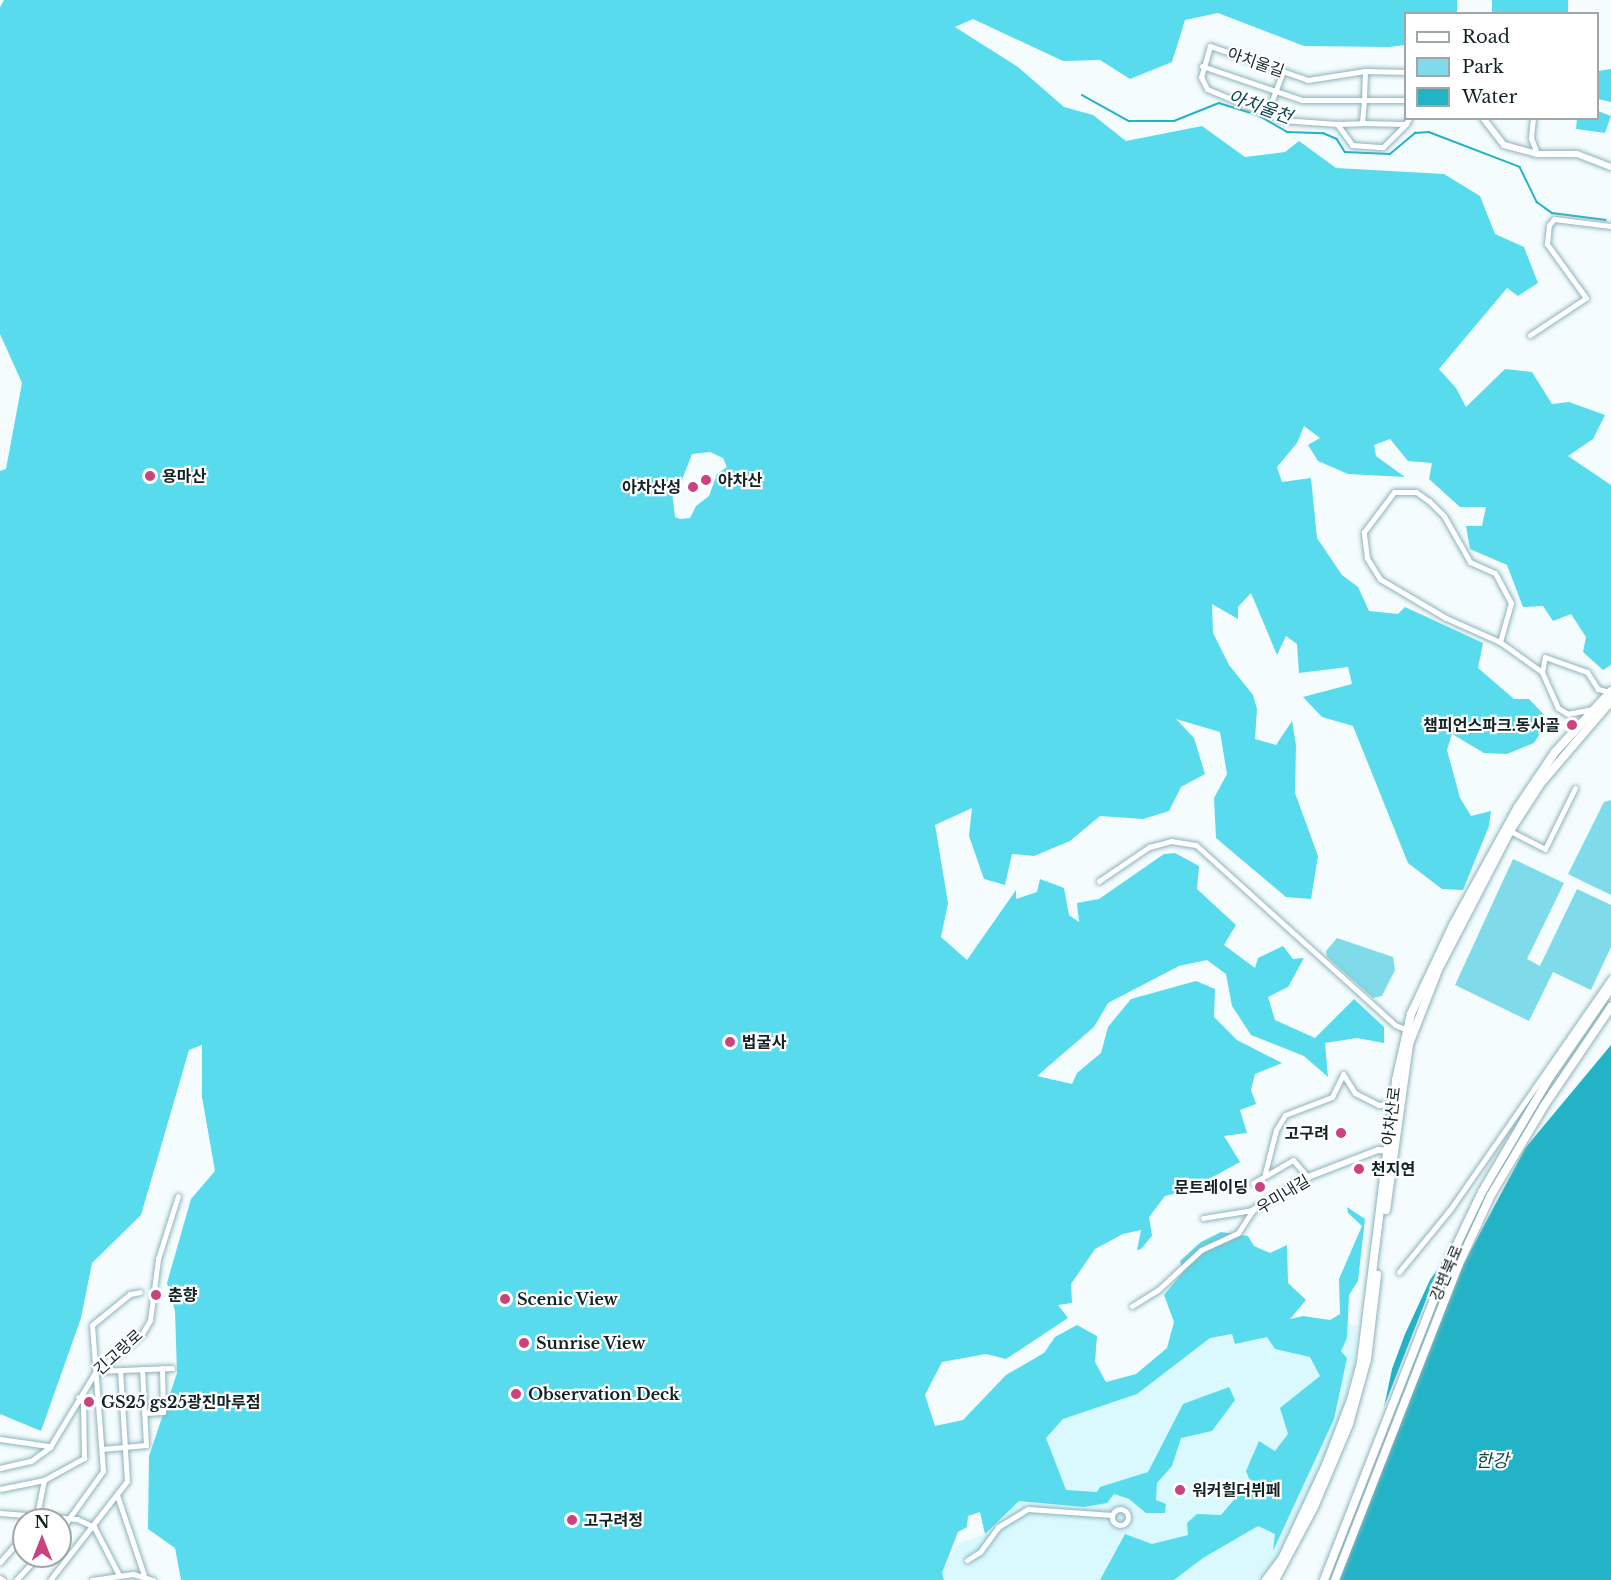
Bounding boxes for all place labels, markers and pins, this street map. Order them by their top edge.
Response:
place label: 용마산 [162,466,206,486]
marker: 용마산 [143,469,157,483]
place label: 아차산 [718,470,762,490]
marker: 아차산 [699,473,713,487]
place label: 아차산성 [622,477,681,497]
marker: 아차산성 [686,480,700,494]
place label: 챔피언스파크.동사골 [1423,715,1560,735]
marker: 챔피언스파크.동사골 [1565,718,1579,732]
place label: 법굴사 [742,1032,786,1052]
marker: 법굴사 [723,1035,737,1049]
place label: 고구려 [1285,1123,1329,1143]
marker: 고구려 [1334,1126,1348,1140]
place label: 천지연 [1371,1159,1415,1179]
marker: 천지연 [1352,1162,1366,1176]
place label: 문트레이딩 [1174,1177,1248,1197]
marker: 문트레이딩 [1253,1180,1267,1194]
place label: 춘향 [168,1285,197,1305]
marker: 춘향 [149,1288,163,1302]
place label: Scenic View [517,1289,619,1309]
marker: Scenic View [498,1292,512,1306]
place label: Sunrise View [536,1333,646,1353]
marker: Sunrise View [517,1336,531,1350]
place label: Observation Deck [528,1384,680,1404]
marker: Observation Deck [509,1387,523,1401]
place label: GS25 gs25광진마루점 [101,1392,261,1412]
marker: GS25 gs25광진마루점 [82,1395,96,1409]
place label: 워커힐더뷔페 [1192,1480,1280,1500]
marker: 워커힐더뷔페 [1173,1483,1187,1497]
place label: 고구려정 [584,1510,643,1530]
marker: 고구려정 [565,1513,579,1527]

